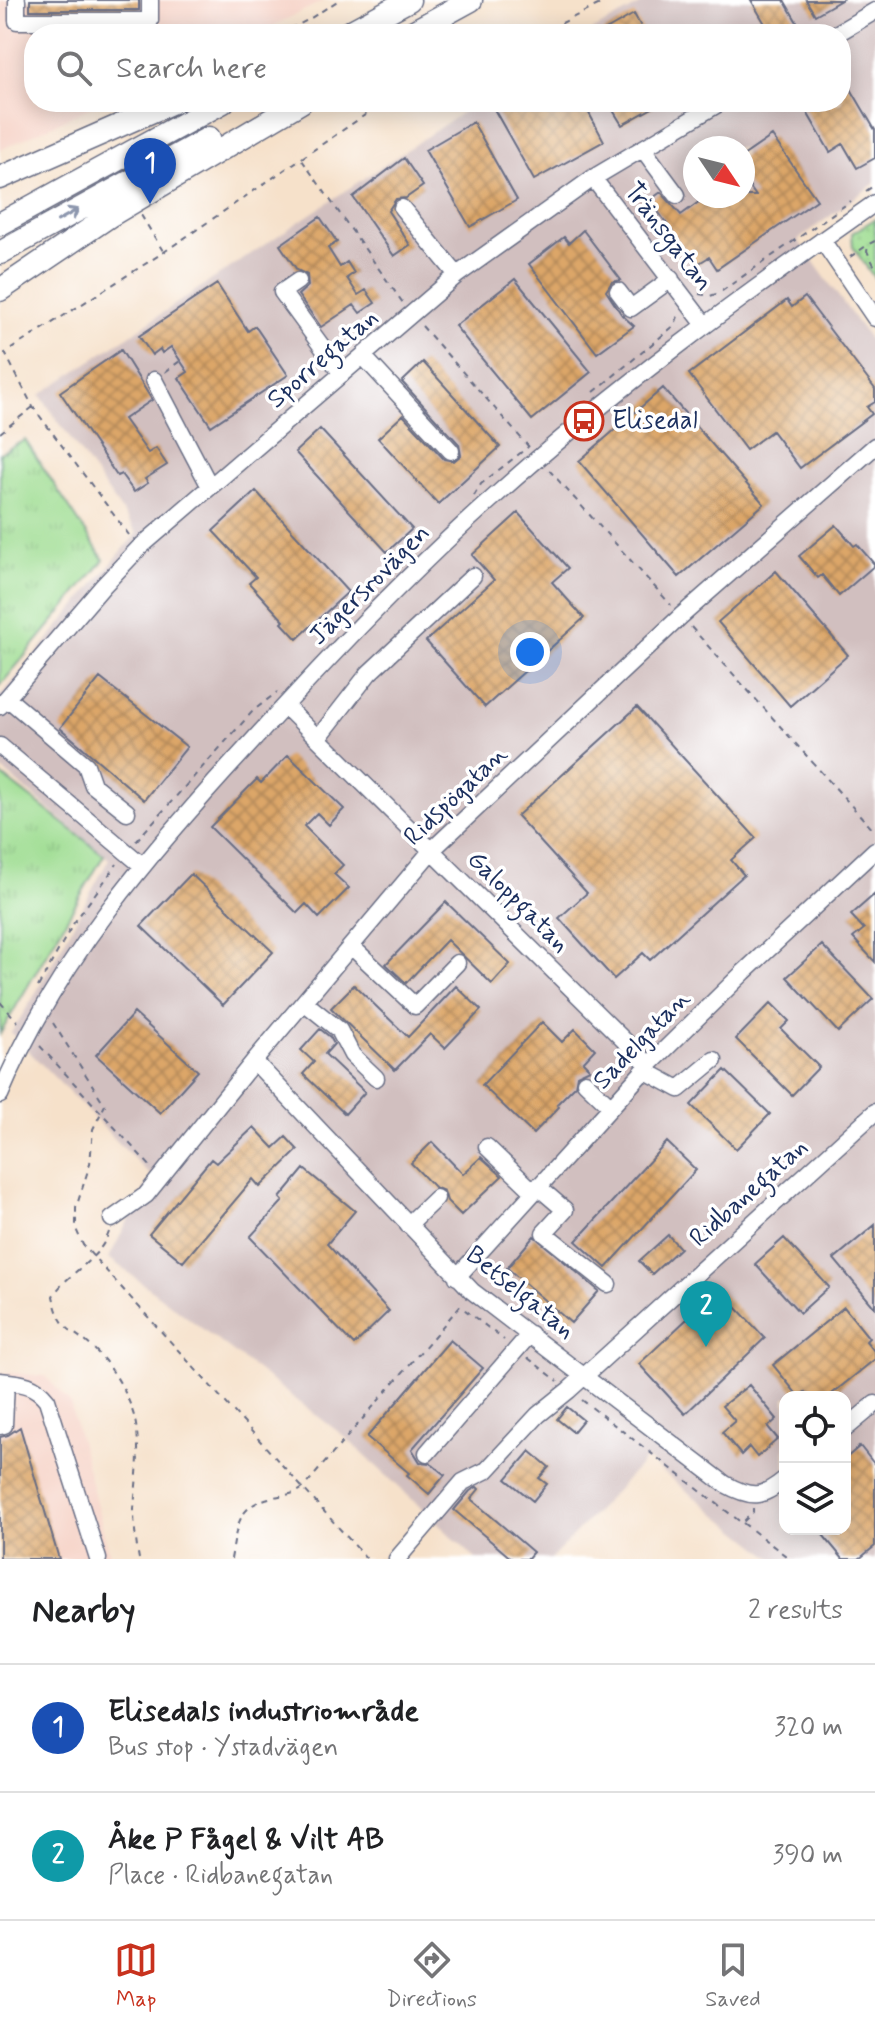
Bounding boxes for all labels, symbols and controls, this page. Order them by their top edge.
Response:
search box [24,24,851,112]
icon: search [52,46,96,90]
text: Search here [116,49,267,88]
north arrow [683,136,755,208]
pin: 1 [124,138,176,204]
street label: Tränsgatan [614,176,720,300]
one-way arrow [56,207,80,223]
street label: Sporregatan [260,301,388,419]
bus stop icon: Elisedal [563,400,605,442]
place label: Elisedal [612,404,698,438]
street label: Jägersrovägen [302,517,438,653]
your location [510,632,550,672]
street label: Ridspögatan [397,738,515,854]
street label: Galoppgatan [457,843,577,963]
street label: Sadelgatan [586,983,698,1097]
street label: Ridbanegatan [683,1131,817,1257]
street label: Betselgatan [456,1238,582,1350]
pin: 2 [680,1281,732,1347]
map controls [779,1391,851,1535]
button: locate [779,1391,851,1463]
button: layers [779,1463,851,1535]
text: Nearby [32,1589,136,1634]
text: 2 results [748,1594,843,1628]
text: Elisedals industriområde [108,1692,419,1731]
text: 1 [52,1711,64,1745]
text: 320 m [774,1711,843,1745]
text: Bus stop · Ystadvägen [108,1731,338,1765]
text: Åke P Fågel & Vilt AB [108,1820,384,1859]
text: 2 [52,1839,64,1873]
text: 390 m [772,1839,843,1873]
text: Place · Ridbanegatan [108,1859,333,1893]
tab: Map [114,1938,158,2014]
tab: Directions [386,1938,477,2014]
tab: Saved [705,1938,761,2014]

